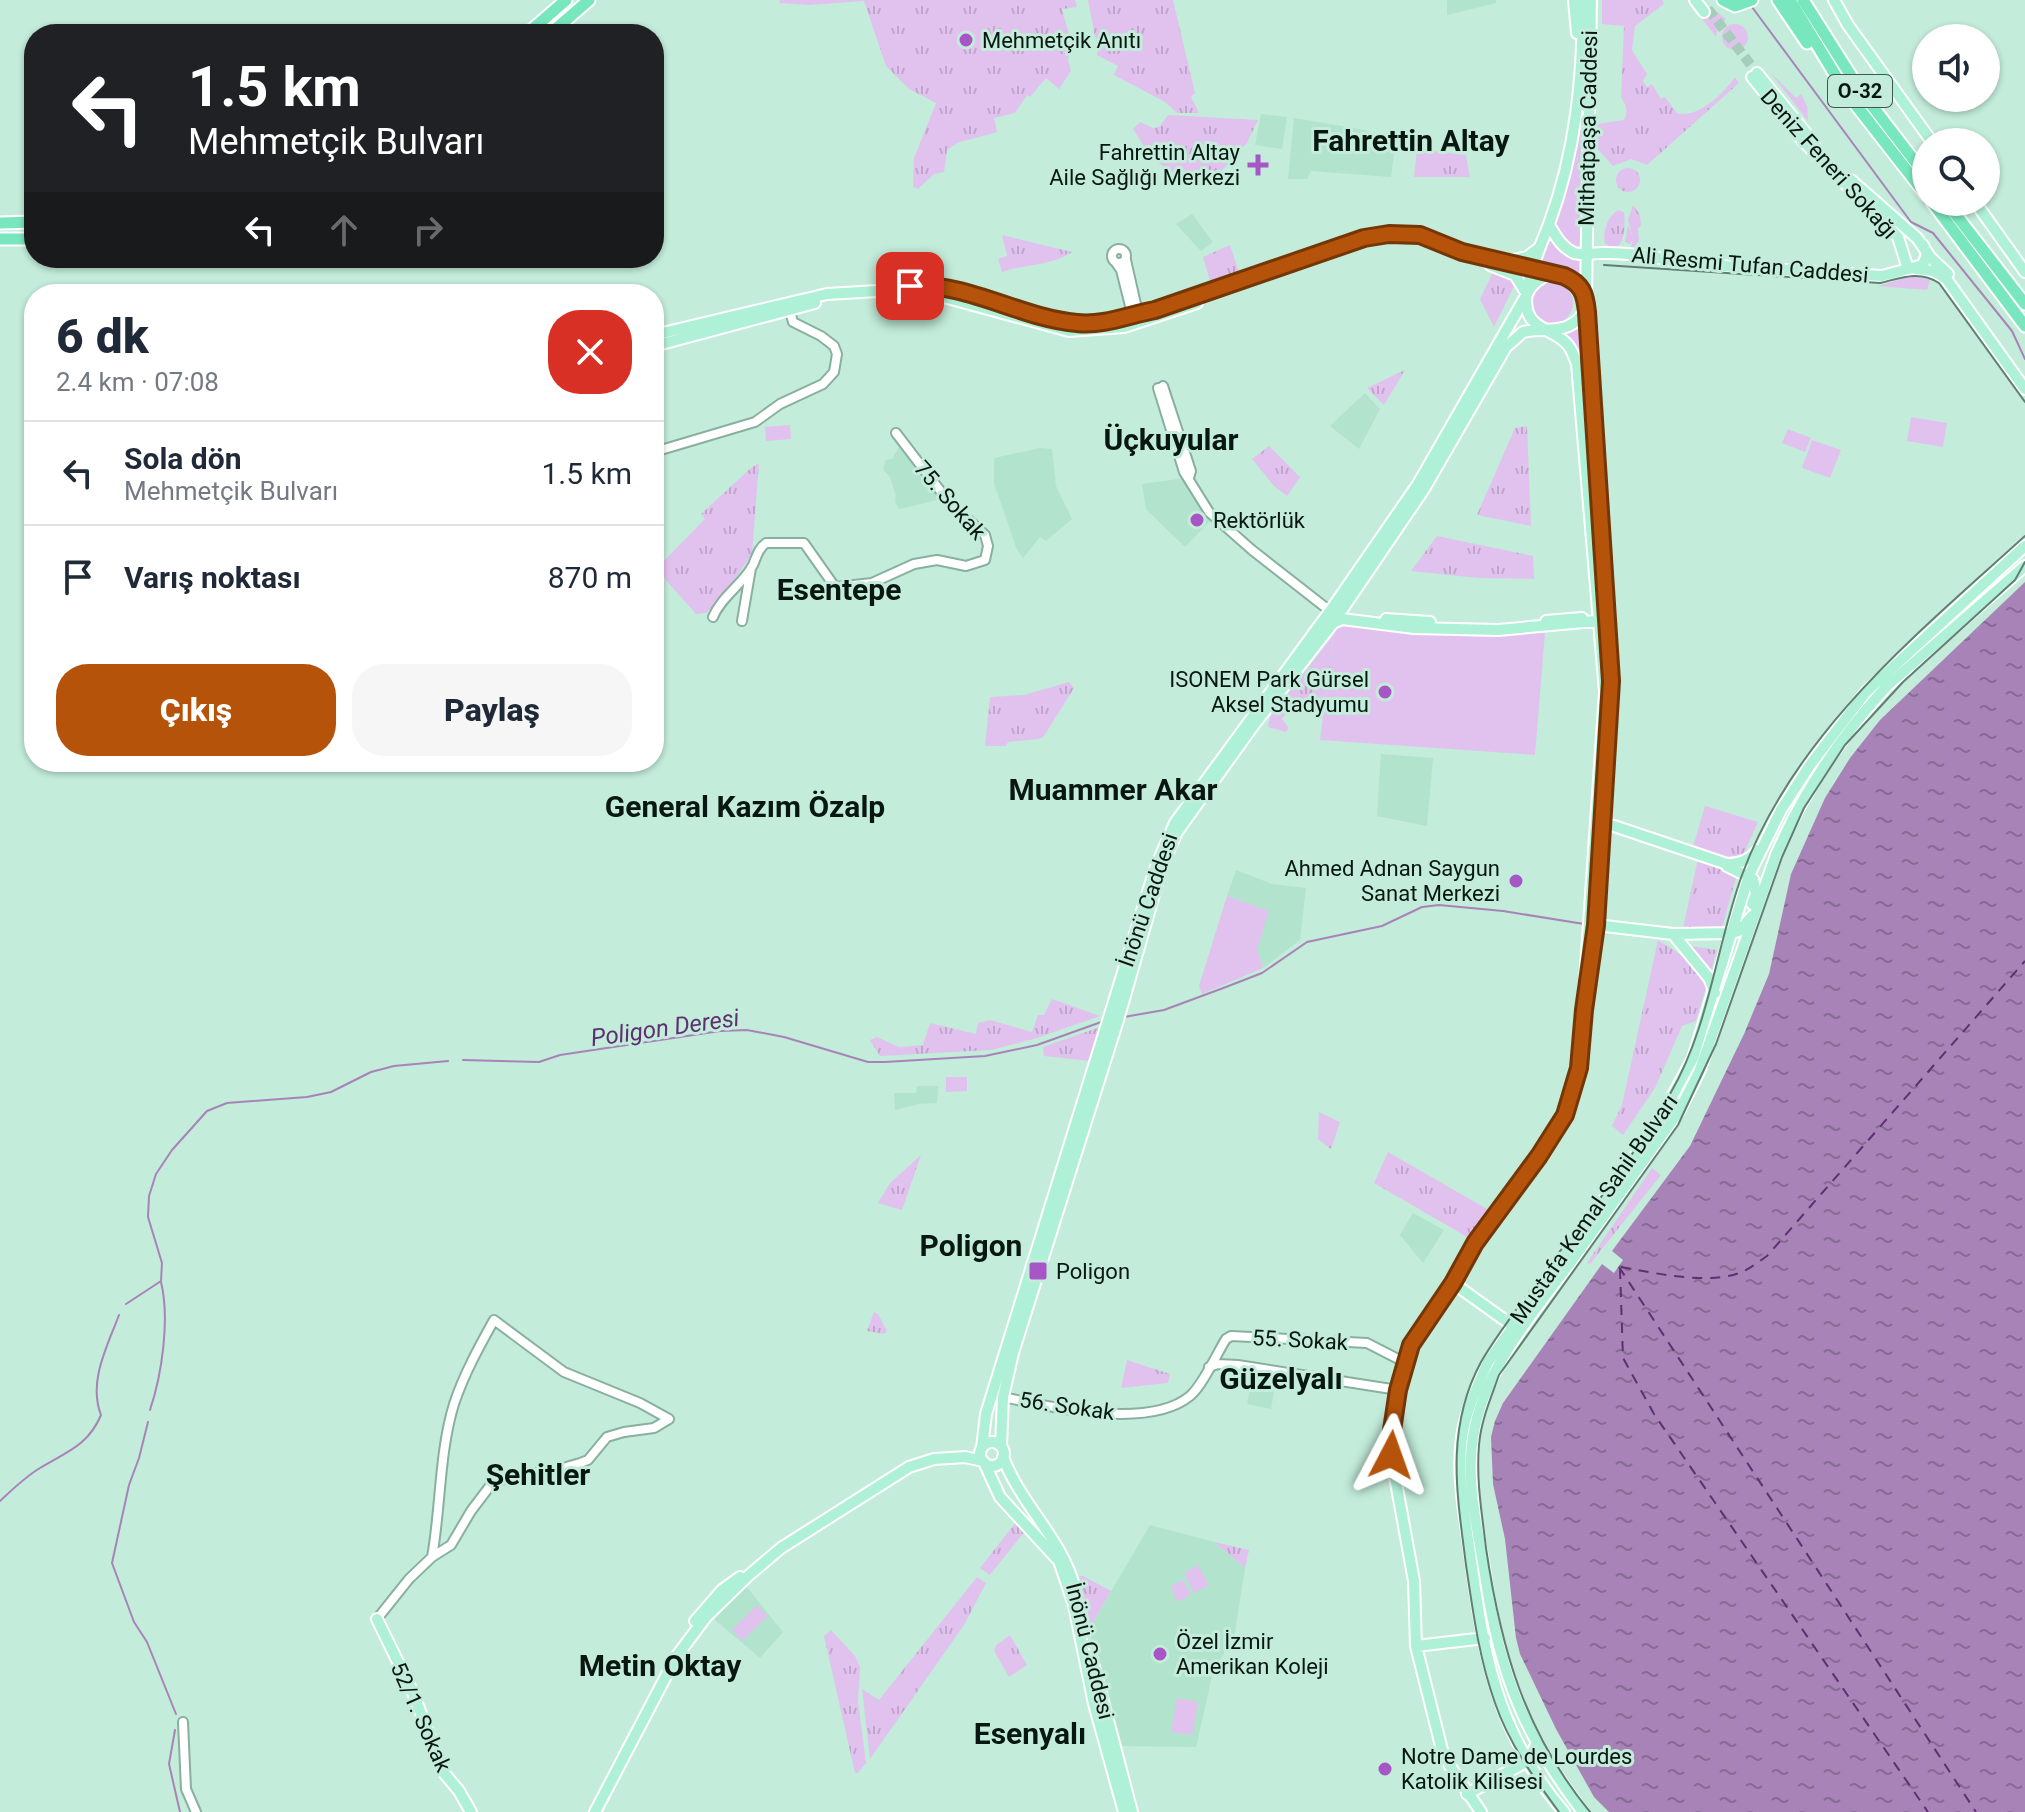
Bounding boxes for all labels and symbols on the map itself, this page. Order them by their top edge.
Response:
place label: Mehmetçik Anıtı [982,28,1141,53]
street label: Mithatpaşa Caddesi [1574,30,1602,226]
marker: Mehmetçik Anıtı [957,31,975,49]
road number: O-32 [1828,75,1892,107]
street label: Deniz Feneri Sokağı [1755,84,1903,244]
district label: Fahrettin Altay [1312,123,1511,158]
place label: Fahrettin Altay Aile Sağlığı Merkezi [1049,140,1241,190]
marker: Fahrettin Altay Aile Sağlığı Merkezi [1247,154,1269,176]
street label: Ali Resmi Tufan Caddesi [1631,242,1869,288]
pin [876,252,944,320]
district label: Üçkuyular [1103,422,1239,457]
street label: 75. Sokak [909,456,991,545]
place label: Rektörlük [1213,508,1306,533]
marker: Rektörlük [1188,511,1206,529]
district label: Esentepe [777,572,901,607]
place label: ISONEM Park Gürsel Aksel Stadyumu [1169,667,1369,717]
marker: ISONEM Park Gürsel Aksel Stadyumu [1376,683,1394,701]
district label: Muammer Akar [1009,772,1217,807]
district label: General Kazım Özalp [605,789,885,824]
street label: İnönü Caddesi [1113,830,1183,970]
place label: Ahmed Adnan Saygun Sanat Merkezi [1284,856,1500,906]
marker: Ahmed Adnan Saygun Sanat Merkezi [1507,872,1525,890]
water label: Poligon Deresi [589,1004,741,1052]
street label: Mustafa Kemal Sahil Bulvarı [1505,1090,1683,1328]
district label: Poligon [920,1228,1022,1263]
place label: Poligon [1056,1259,1130,1284]
marker: Poligon [1027,1260,1049,1282]
street label: 55. Sokak [1251,1325,1349,1355]
district label: Güzelyalı [1219,1361,1343,1396]
street label: 56. Sokak [1018,1387,1117,1425]
position arrow [1349,1413,1433,1497]
district label: Şehitler [486,1457,590,1492]
street label: İnönü Caddesi [1061,1580,1119,1722]
place label: Özel İzmir Amerikan Koleji [1176,1629,1329,1679]
marker: Özel İzmir Amerikan Koleji [1151,1645,1169,1663]
district label: Metin Oktay [579,1648,742,1683]
street label: 52/1. Sokak [386,1658,457,1776]
district label: Esenyalı [974,1716,1086,1751]
place label: Notre Dame de Lourdes Katolik Kilisesi [1401,1744,1632,1794]
marker: Notre Dame de Lourdes Katolik Kilisesi [1376,1760,1394,1778]

